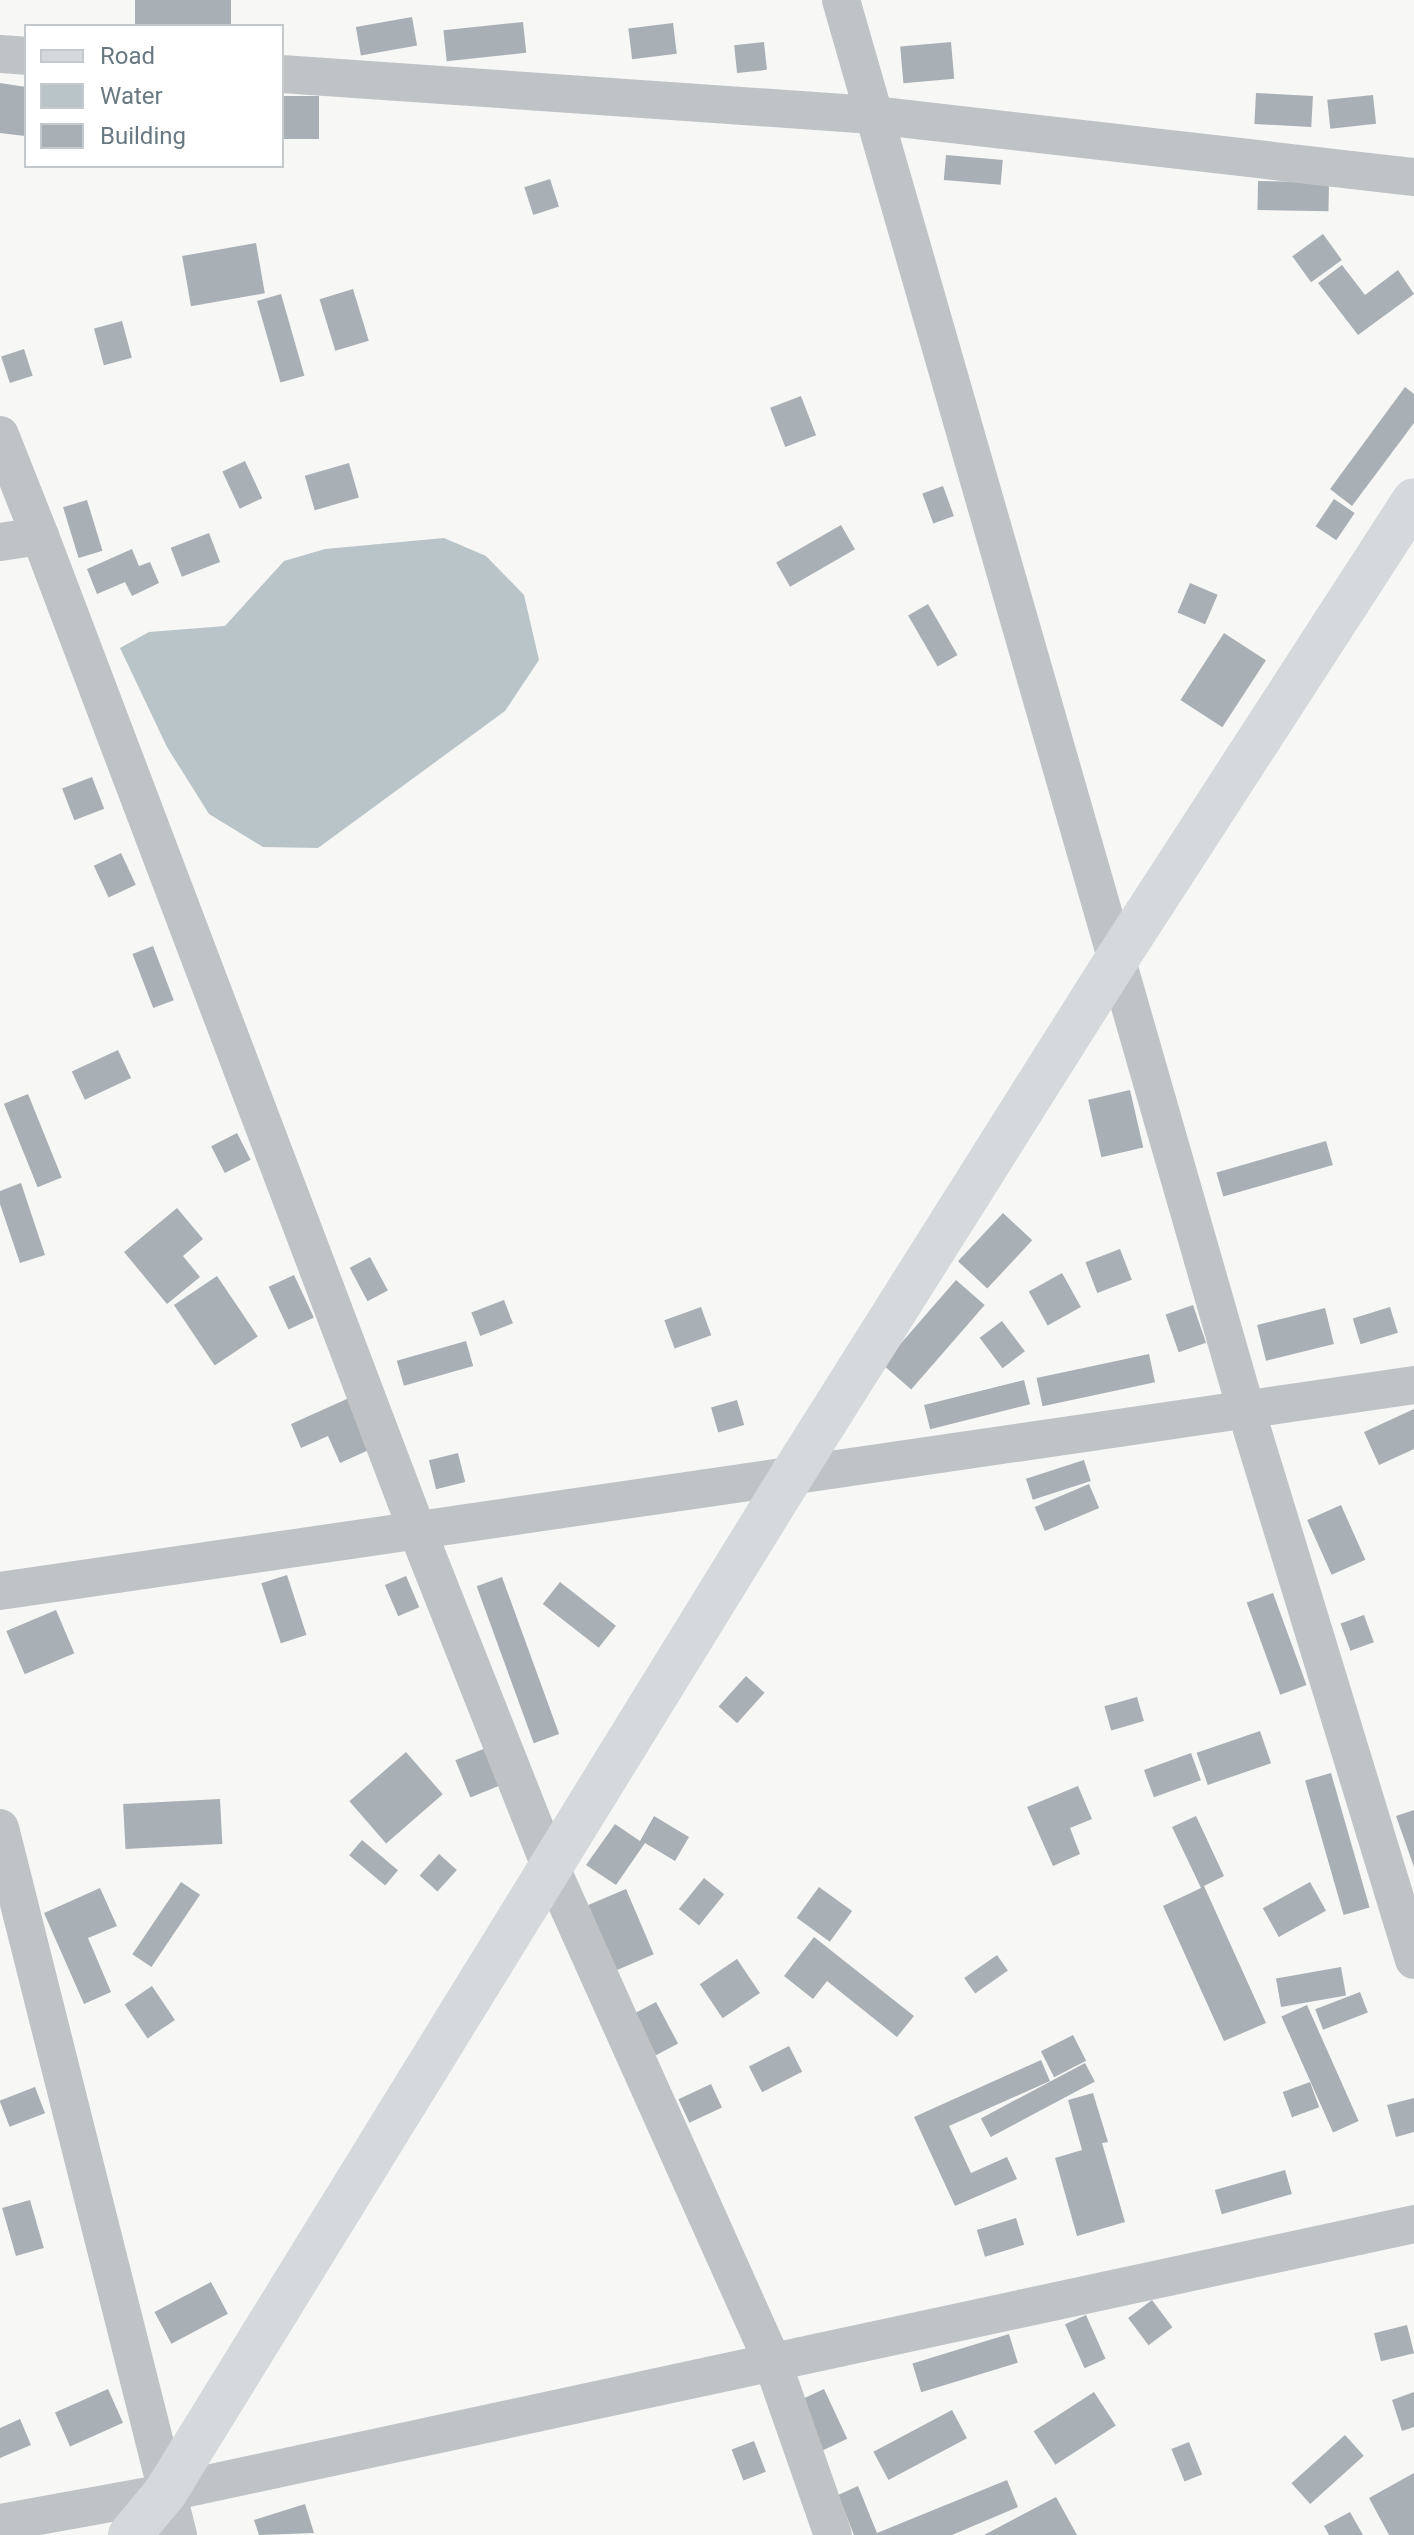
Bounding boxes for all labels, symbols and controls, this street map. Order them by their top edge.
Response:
legend [24,24,284,168]
text: Road [100,42,155,70]
text: Water [100,82,163,110]
text: Building [100,122,186,150]

